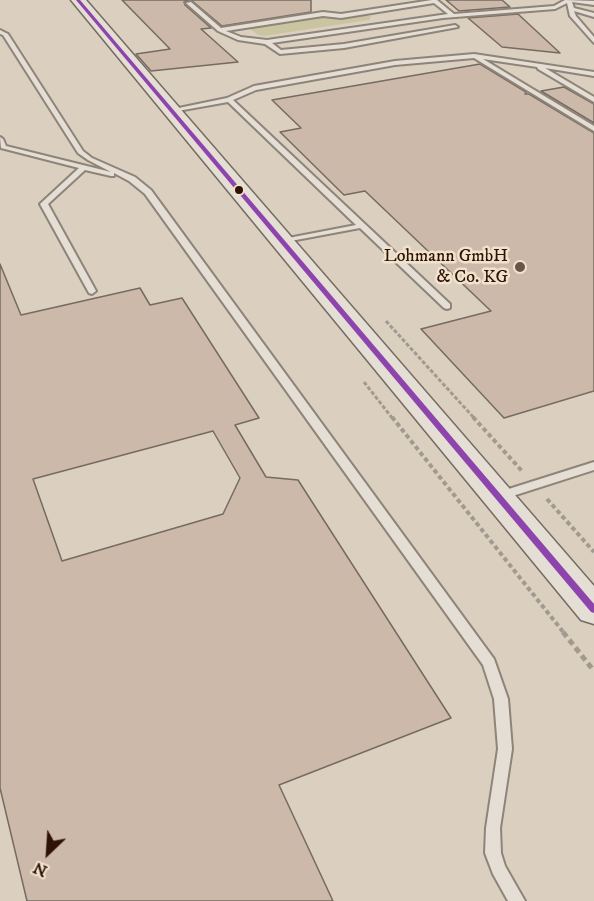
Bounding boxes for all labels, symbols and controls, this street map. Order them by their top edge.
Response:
unlabelled marker [233,184,245,196]
place label: Lohmann GmbH & Co. KG [384,246,508,288]
marker: Lohmann GmbH & Co. KG [513,260,527,274]
north arrow [18,823,78,883]
text: N [30,857,51,881]

